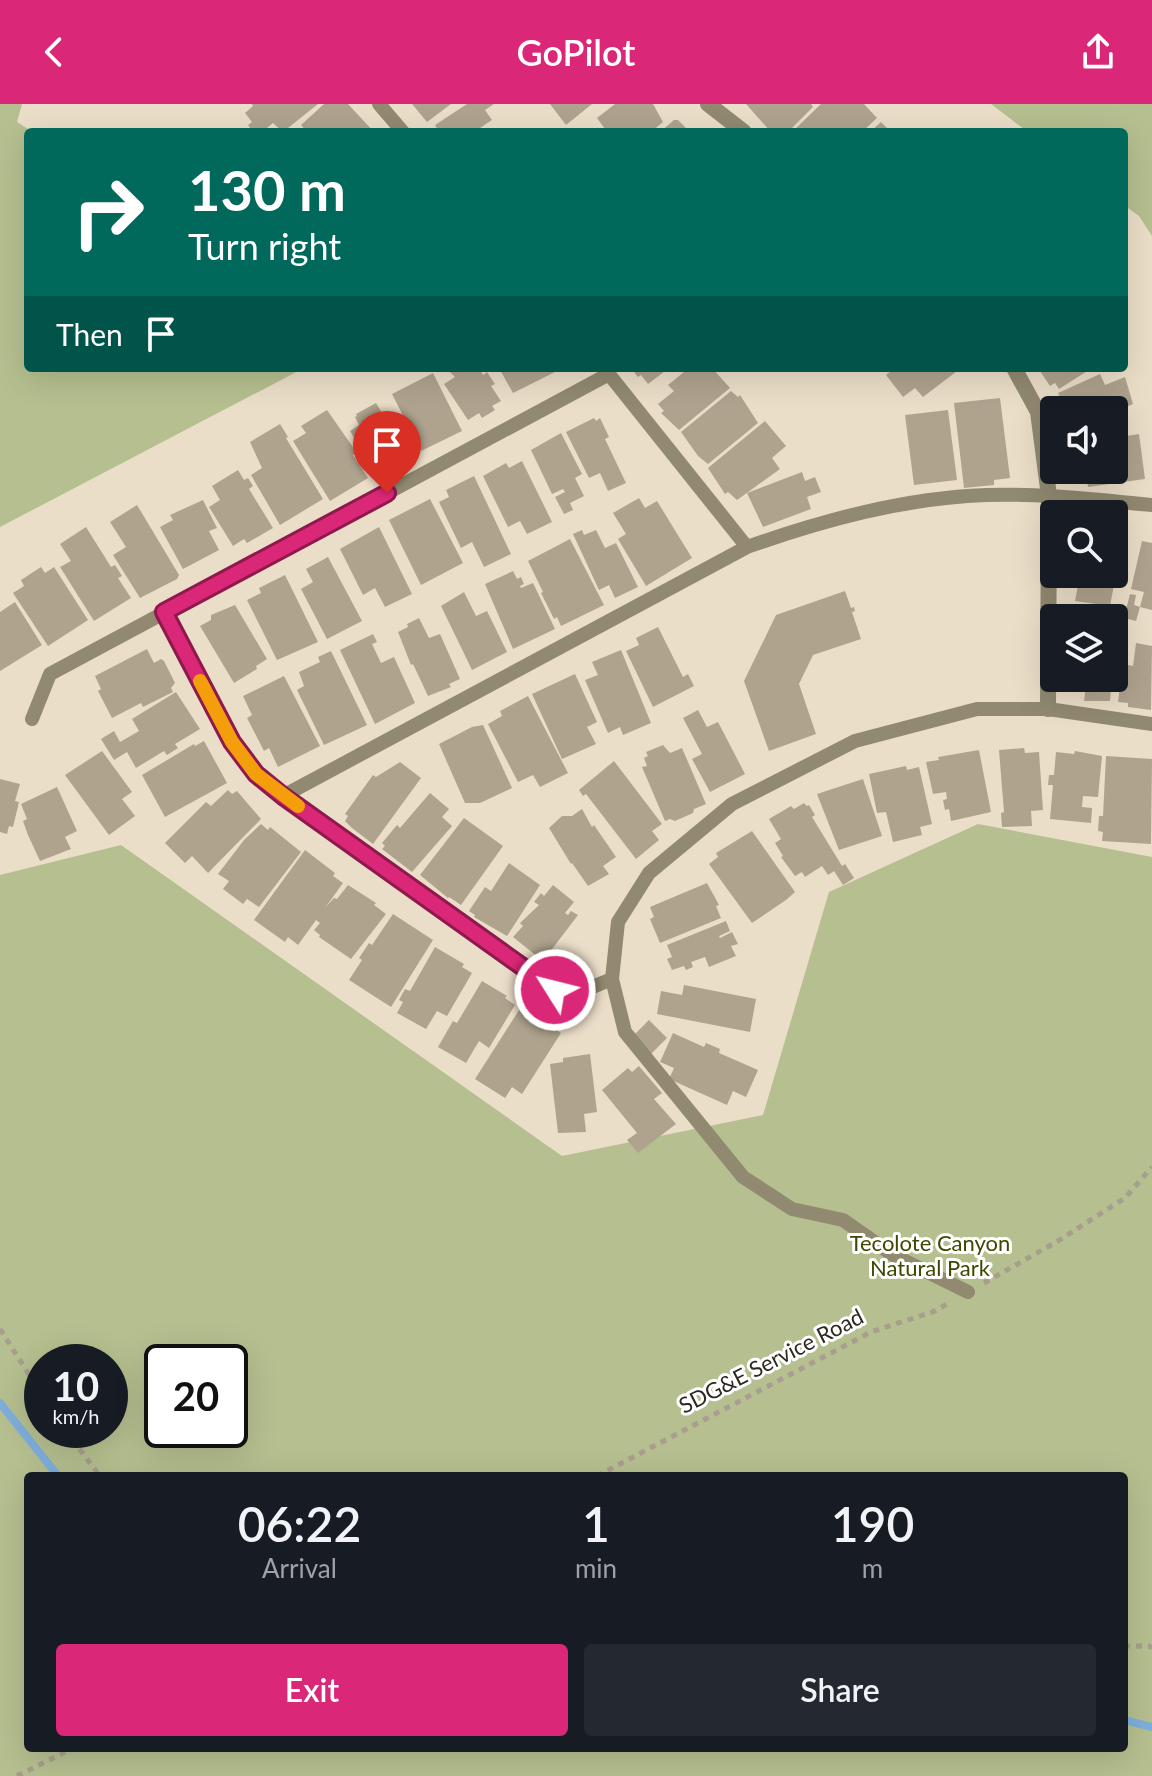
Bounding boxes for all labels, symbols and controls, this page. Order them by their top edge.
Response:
icon: back [32,30,76,74]
text: GoPilot [517,30,635,74]
icon: share [1076,30,1120,74]
text: 130 m [188,156,346,223]
icon: right [56,160,160,264]
text: Turn right [188,224,341,268]
icon: arrive [139,312,183,356]
text: Then [56,316,123,352]
map controls [1040,396,1128,692]
button: sound [1040,396,1128,484]
pin [353,411,421,493]
icon: arrive [365,423,409,467]
button: search [1040,500,1128,588]
button: layers [1040,604,1128,692]
position arrow [513,948,597,1032]
park label: Tecolote Canyon Natural Park [850,1229,1010,1281]
street label: SDG&E Service Road [674,1302,867,1419]
speed limit sign: 20 [144,1344,248,1448]
text: 10 [53,1362,99,1410]
text: km/h [53,1404,99,1428]
text: 06:22 [238,1495,361,1552]
text: 1 [582,1495,610,1552]
text: 190 [831,1495,914,1552]
text: Arrival [262,1552,337,1584]
text: min [575,1552,617,1584]
text: m [862,1552,883,1584]
button: Exit [56,1644,568,1736]
button: Share [584,1644,1096,1736]

